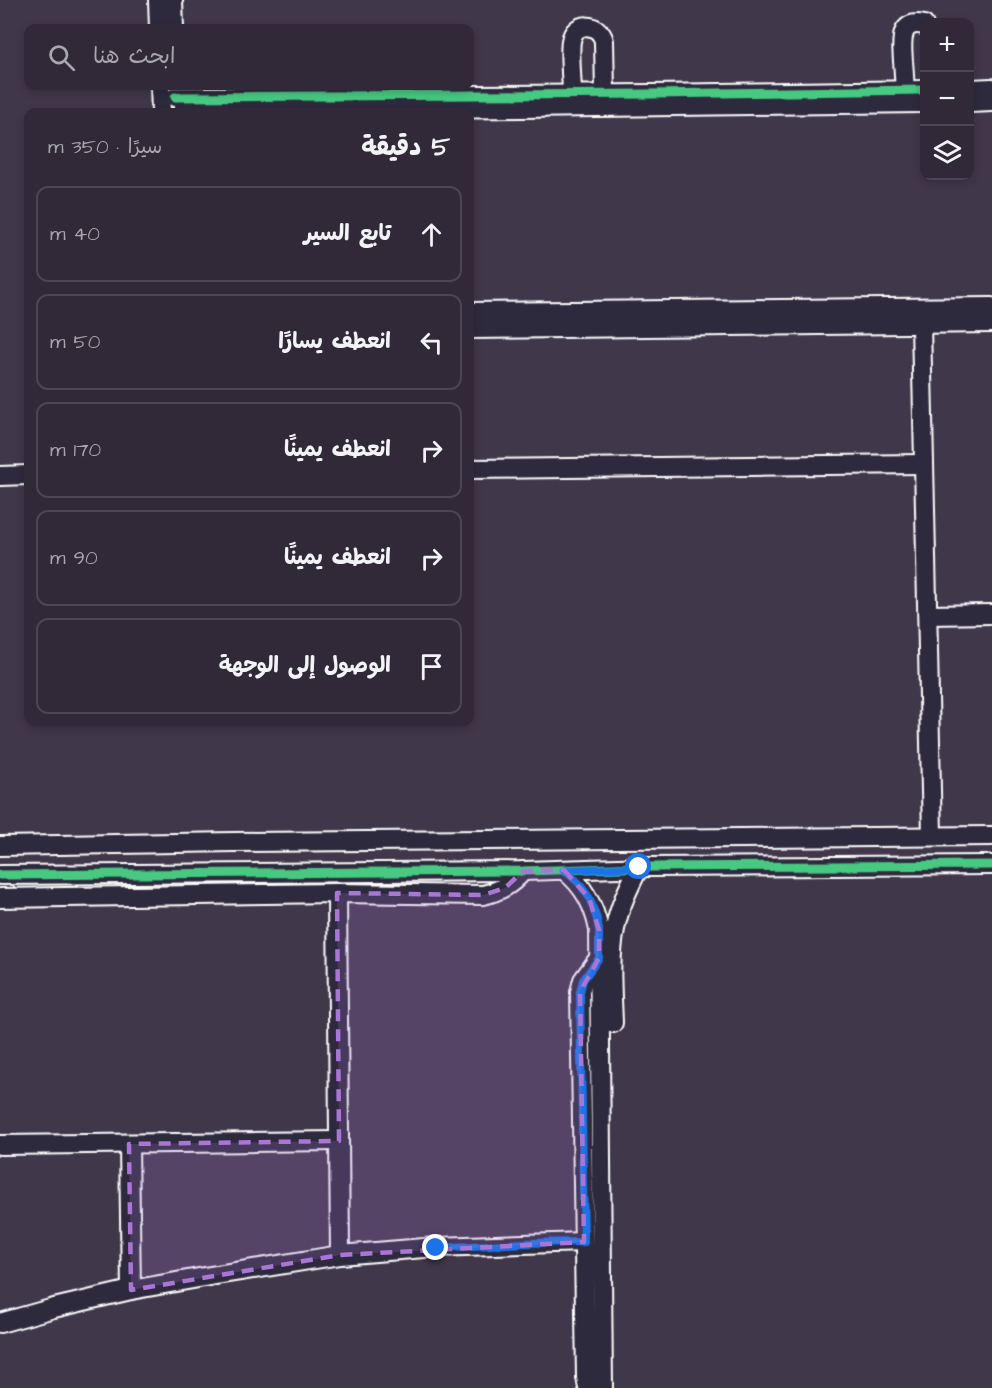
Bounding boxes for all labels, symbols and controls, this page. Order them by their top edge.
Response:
map controls [920,18,974,180]
button: + [920,18,974,72]
search box [24,24,474,90]
icon: search [45,41,78,74]
text: ابحث هنا [93,41,175,72]
button: − [920,72,974,126]
button: layers [920,126,974,180]
text: 5 دقيقة [361,129,450,165]
text: سيرًا · 350 m [48,133,162,161]
text: تابع السير [304,218,391,249]
icon: ahead [415,218,448,251]
text: 40 m [50,220,100,248]
text: انعطف يسارًا [278,326,391,357]
icon: left [415,326,448,359]
text: 50 m [50,328,100,356]
text: انعطف يمينًا [284,434,391,465]
icon: right [415,434,448,467]
text: 170 m [50,436,101,464]
text: انعطف يمينًا [284,542,391,573]
icon: right [415,542,448,575]
text: 90 m [50,544,98,572]
text: الوصول إلى الوجهة [219,650,391,681]
icon: arrive [415,650,448,683]
route start [625,853,651,879]
route end [422,1234,448,1260]

